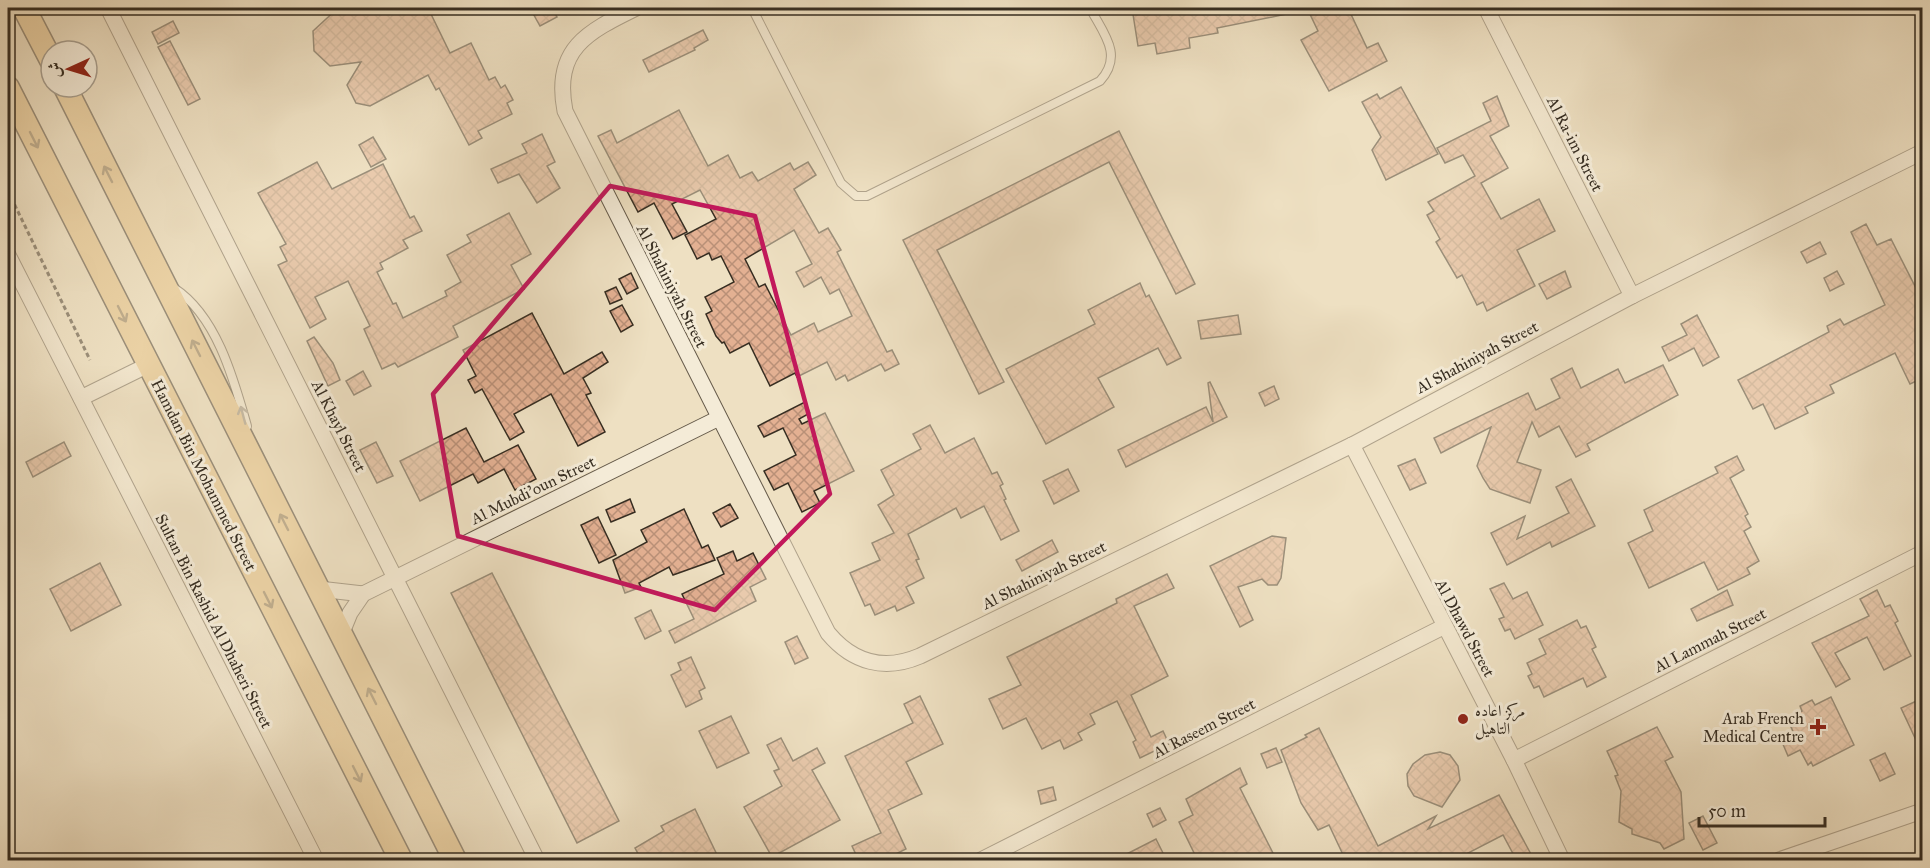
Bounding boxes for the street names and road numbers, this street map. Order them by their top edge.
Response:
street label: Al Ra-im Street [1542,92,1607,195]
street label: Al Shahiniyah Street [632,220,711,351]
street label: Al Shahiniyah Street [1412,317,1542,398]
street label: Hamdan Bin Mohammed Street [147,376,261,574]
street label: Al Khayl Street [307,376,370,475]
street label: Al Mubdi'oun Street [467,452,599,529]
street label: Sultan Bin Rashid Al Dhaheri Street [152,511,277,732]
street label: Al Shahiniyah Street [978,537,1109,614]
street label: Al Dhawd Street [1431,575,1499,681]
street label: Al Lammah Street [1650,603,1769,677]
street label: Al Raseem Street [1149,694,1259,762]

